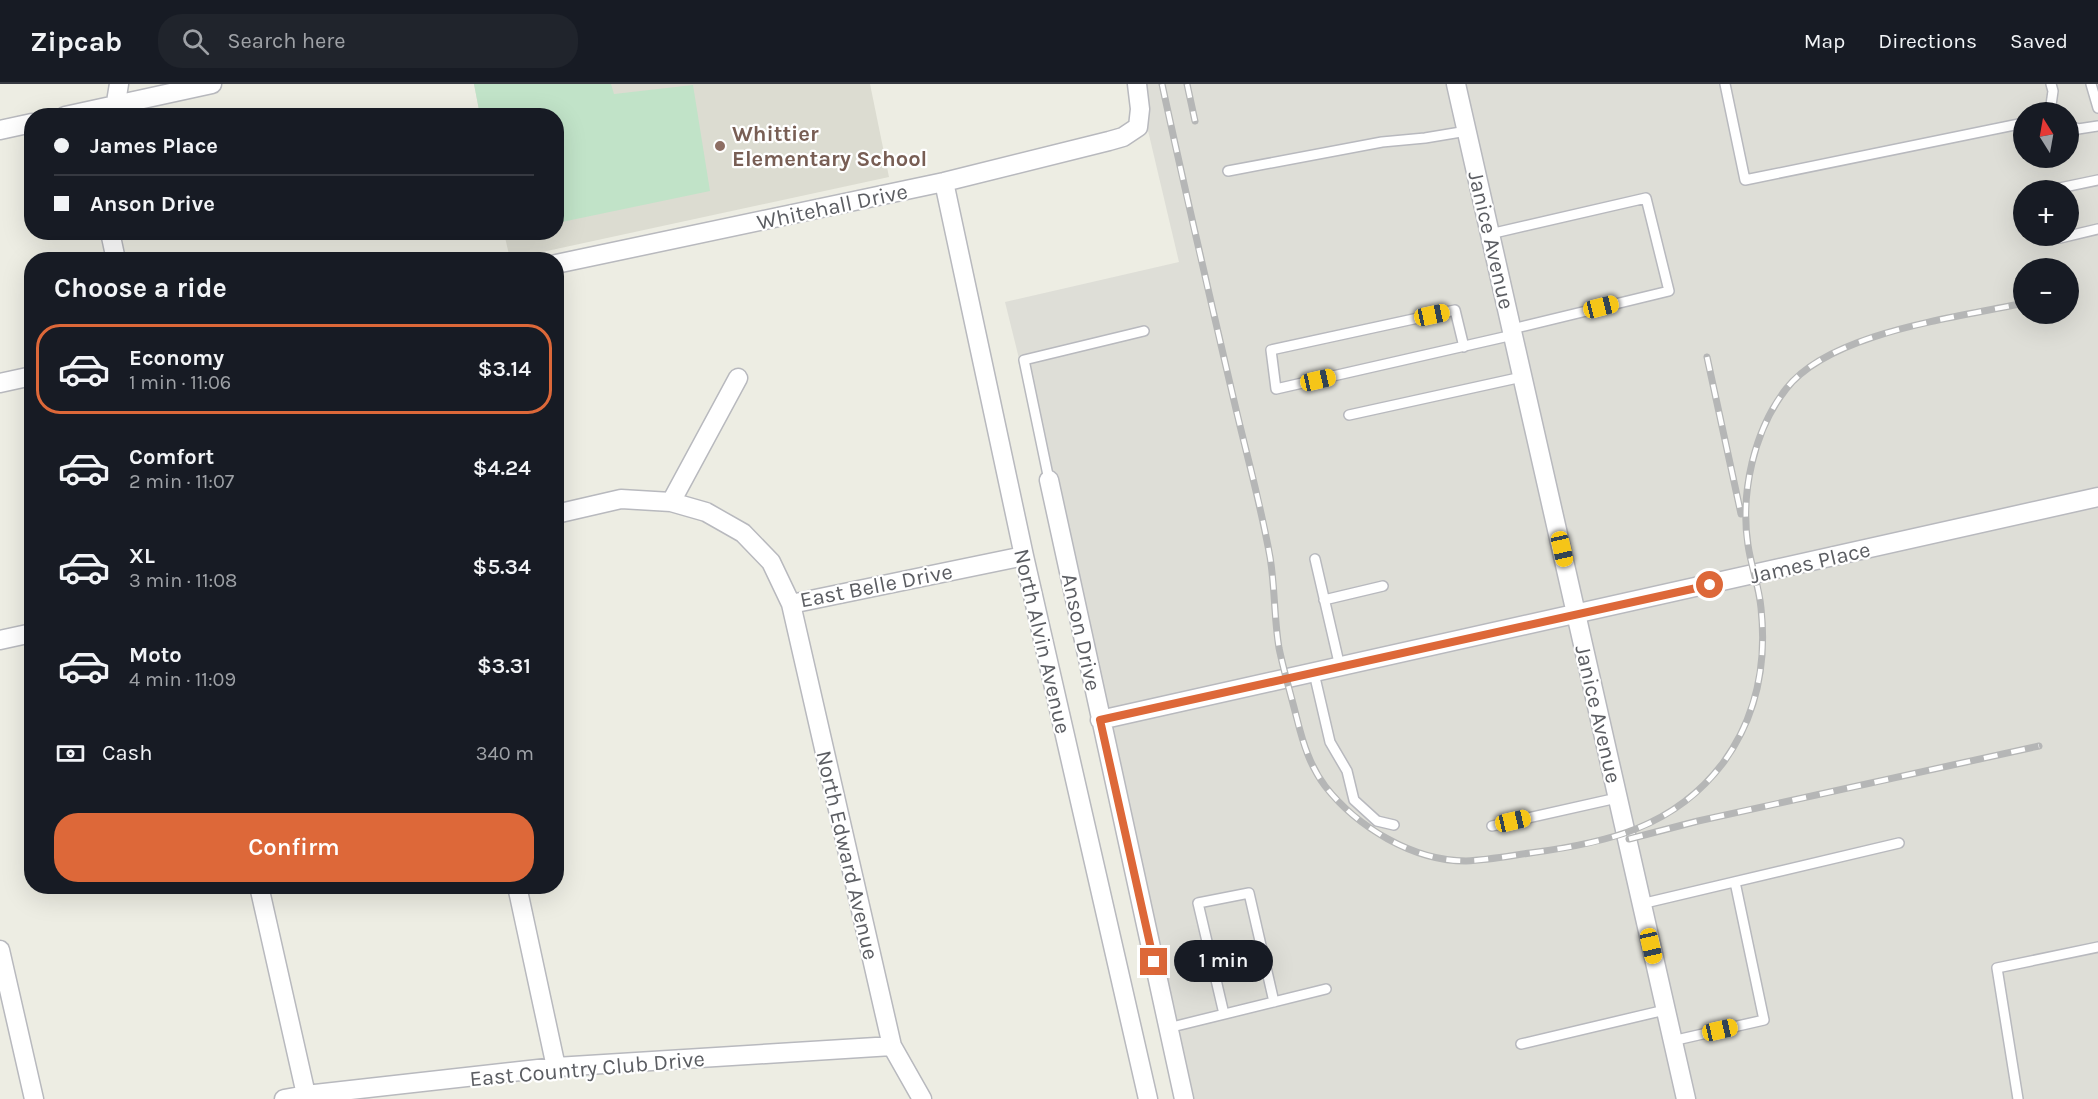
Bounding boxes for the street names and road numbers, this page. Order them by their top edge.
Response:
street label: Janice Avenue [1462,169,1520,312]
street label: Whitehall Drive [754,178,910,236]
street label: James Place [1747,537,1873,589]
street label: North Alvin Avenue [1008,546,1076,736]
street label: East Belle Drive [798,558,955,614]
street label: Anson Drive [1056,571,1106,693]
street label: Janice Avenue [1569,643,1627,786]
street label: North Edward Avenue [810,748,884,962]
street label: East Country Club Drive [468,1046,706,1092]

